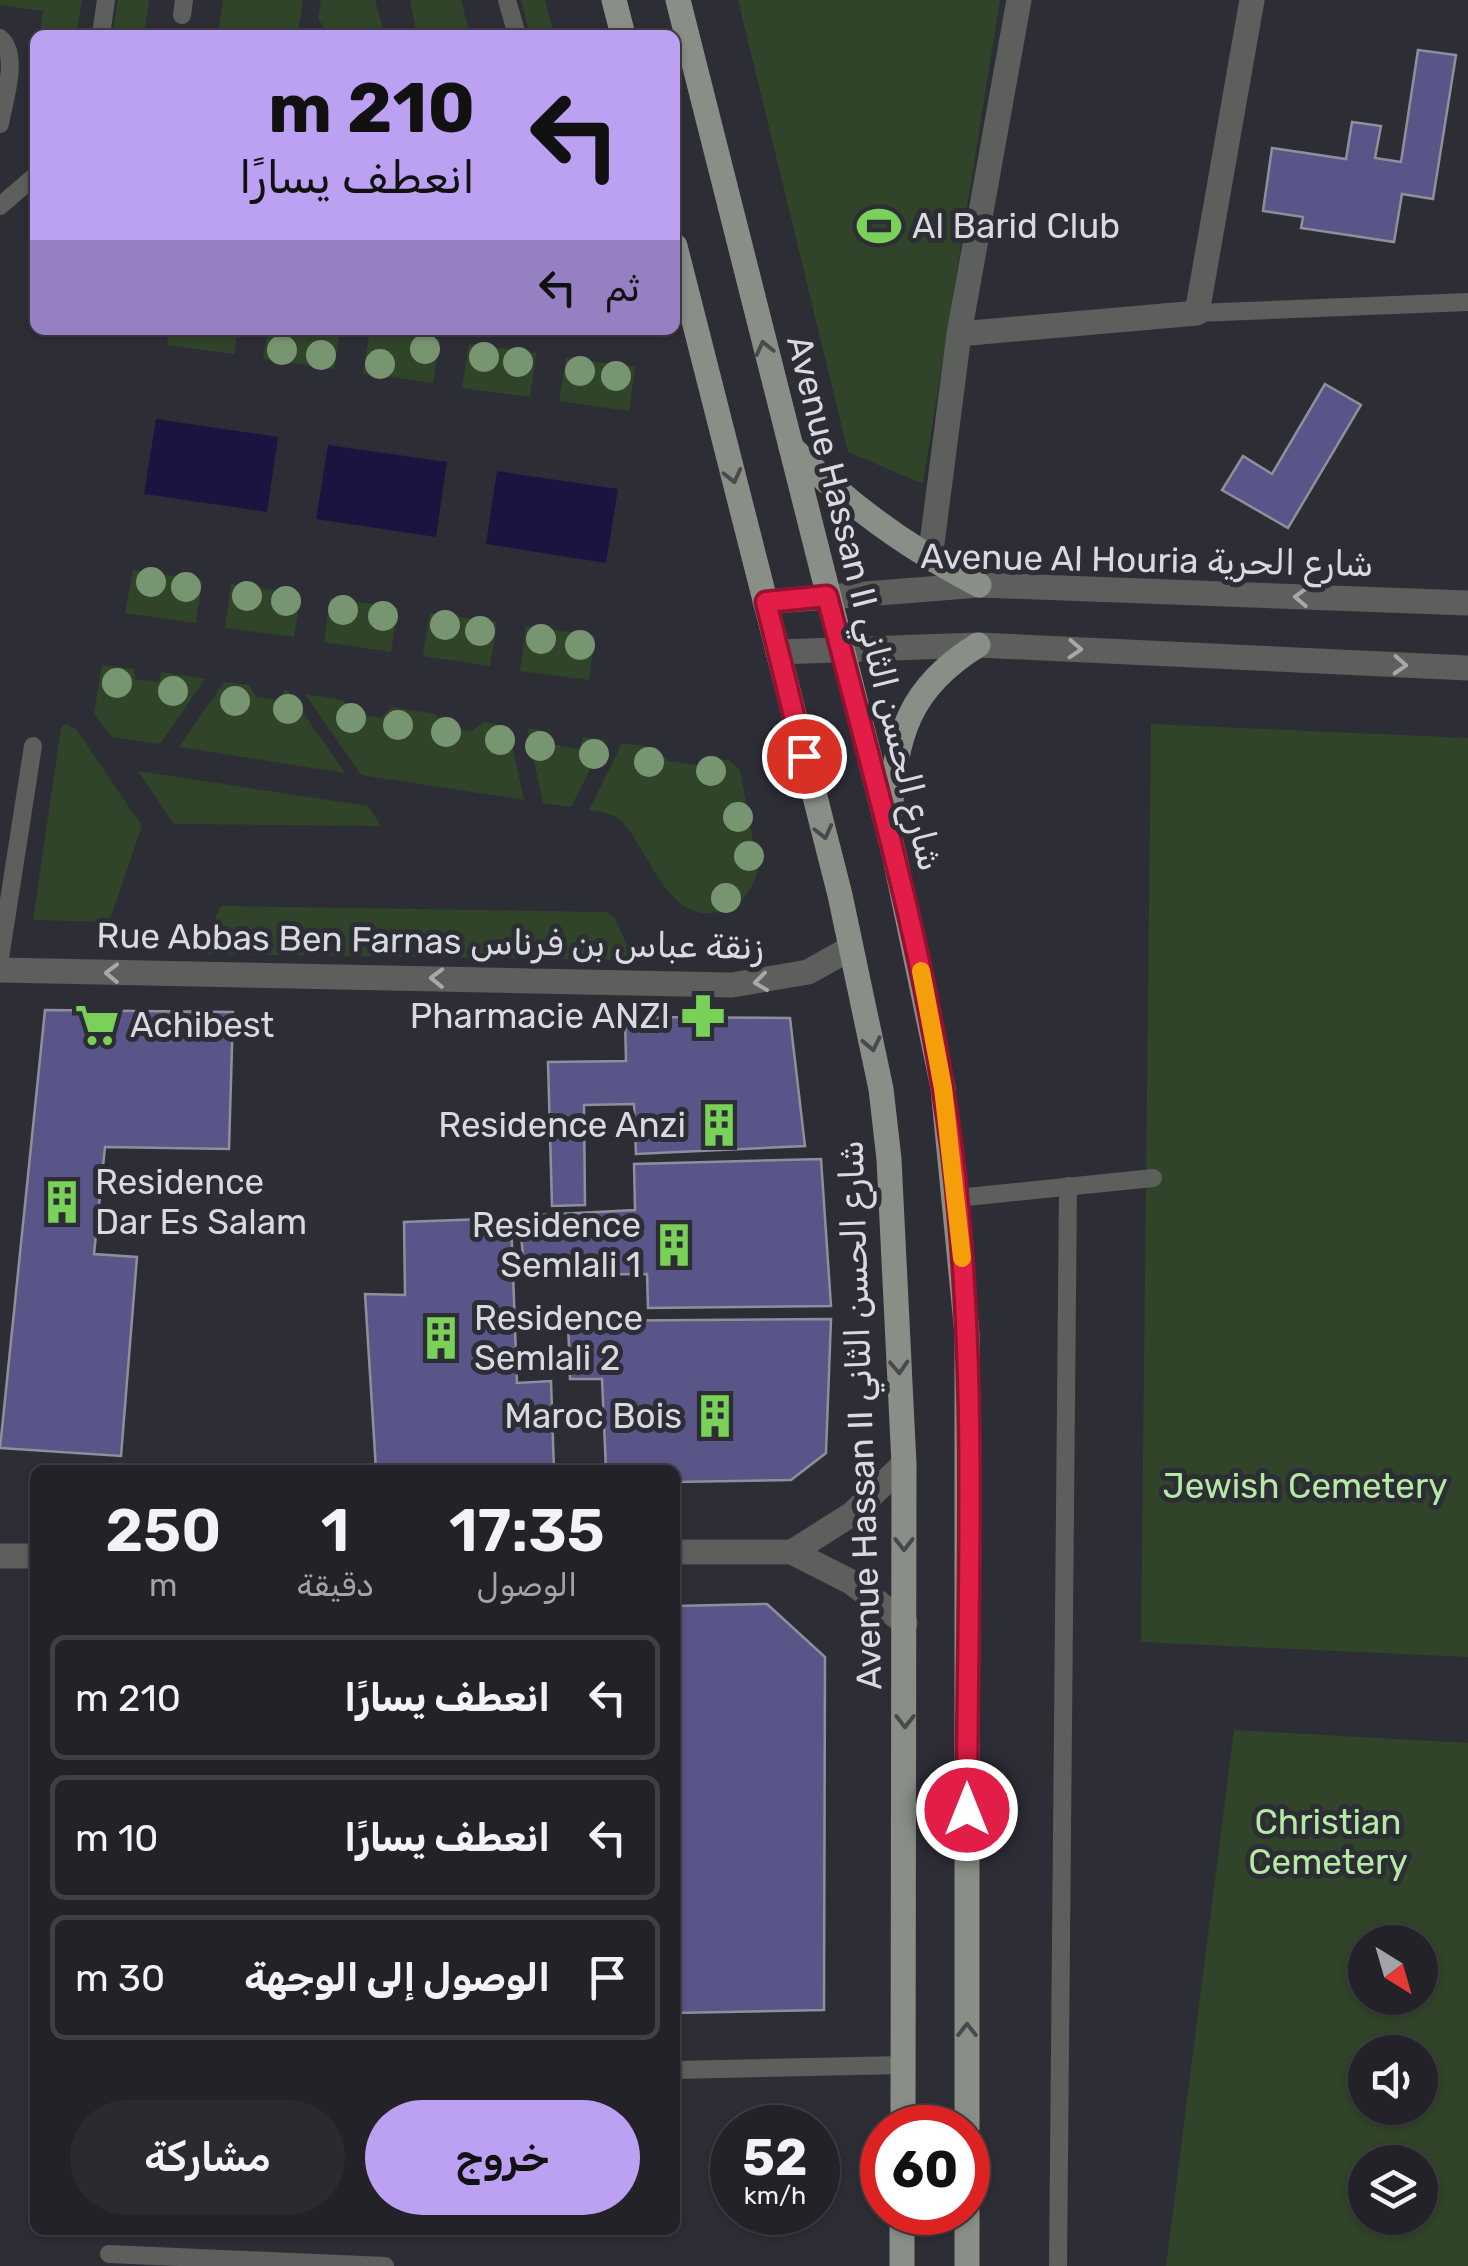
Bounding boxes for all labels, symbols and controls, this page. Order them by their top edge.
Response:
text: 210 m [268,67,475,150]
icon: left [510,70,640,200]
text: انعطف يسارًا [239,151,475,204]
sports icon: Al Barid Club [855,202,903,250]
place label: Al Barid Club [912,205,1120,247]
icon: left [530,260,585,315]
text: ثم [605,265,640,311]
street label: Avenue Hassan II شارع الحسن الثاني [773,331,952,876]
one-way arrow [754,340,775,357]
one-way arrow [722,467,743,484]
street label: Avenue Al Houria شارع الحرية [920,535,1374,588]
one-way arrow [1292,587,1308,608]
one-way arrow [1068,639,1083,660]
one-way arrow [1392,654,1408,675]
pin [762,714,847,799]
icon: arrive [777,729,832,784]
one-way arrow [812,823,833,840]
street label: Rue Abbas Ben Farnas زنقة عباس بن فرناس [96,914,764,968]
one-way arrow [103,962,119,983]
one-way arrow [428,968,444,989]
one-way arrow [753,971,769,992]
pharmacy icon: Pharmacie ANZI [679,992,727,1040]
place label: Pharmacie ANZI [410,995,670,1037]
supermarket icon: Achibest [73,1001,121,1049]
place label: Achibest [130,1004,274,1046]
one-way arrow [860,1035,881,1052]
building icon: Residence Anzi [695,1101,743,1149]
place label: Residence Anzi [438,1104,686,1146]
street label: Avenue Hassan II شارع الحسن الثاني [829,1139,896,1691]
place label: Residence Dar Es Salam [95,1161,307,1243]
building icon: Residence Dar Es Salam [38,1178,86,1226]
place label: Residence Semlali 1 [472,1204,641,1286]
building icon: Residence Semlali 1 [650,1221,698,1269]
place label: Residence Semlali 2 [474,1297,643,1379]
building icon: Residence Semlali 2 [417,1314,465,1362]
one-way arrow [889,1360,910,1376]
building icon: Maroc Bois [691,1392,739,1440]
place label: Maroc Bois [504,1395,682,1437]
park label: Jewish Cemetery [1163,1465,1448,1507]
text: 250 [105,1495,221,1566]
text: 1 [321,1495,350,1566]
text: 17:35 [449,1495,605,1566]
one-way arrow [893,1536,915,1552]
text: m [149,1566,177,1604]
text: دقيقة [296,1566,374,1604]
text: الوصول [476,1566,577,1604]
icon: left [580,1670,635,1725]
text: 210 m [75,1675,181,1721]
text: انعطف يسارًا [344,1675,550,1721]
one-way arrow [894,1713,915,1729]
position arrow [915,1758,1019,1862]
park label: Christian Cemetery [1248,1801,1408,1883]
icon: left [580,1810,635,1865]
text: 10 m [75,1815,159,1861]
text: انعطف يسارًا [344,1815,550,1861]
north arrow [1348,1925,1438,2015]
map controls [1348,1925,1438,2235]
icon: arrive [580,1950,635,2005]
text: 30 m [75,1955,165,2001]
text: الوصول إلى الوجهة [244,1955,550,2001]
one-way arrow [956,2022,978,2038]
button: sound [1348,2035,1438,2125]
button: مشاركة [70,2100,345,2215]
button: خروج [365,2100,640,2215]
speed limit sign: 60 [860,2105,990,2235]
text: 52 [743,2128,807,2188]
button: layers [1348,2145,1438,2235]
text: km/h [744,2181,806,2210]

